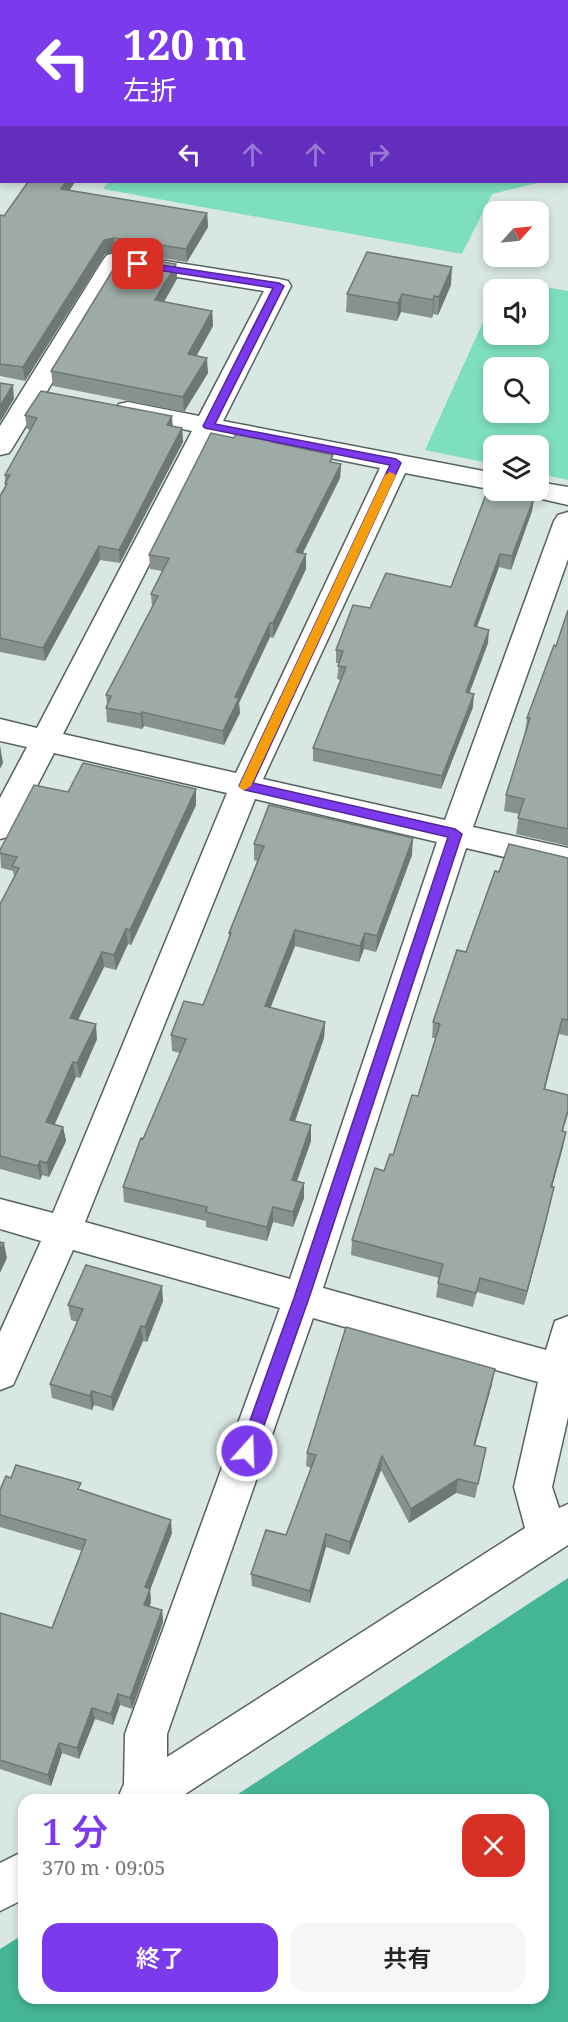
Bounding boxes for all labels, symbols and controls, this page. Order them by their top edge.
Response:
text: 120 m [123,15,247,72]
icon: left [24,24,102,102]
text: 左折 [123,71,177,108]
icon: left [173,138,206,171]
icon: ahead [236,138,269,171]
icon: ahead [299,138,332,171]
icon: right [362,138,395,171]
north arrow [483,201,549,267]
map controls [483,201,549,501]
pin [112,238,163,289]
icon: arrive [121,247,154,280]
button: sound [483,279,549,345]
button: search [483,357,549,423]
button: layers [483,435,549,501]
position arrow [215,1419,279,1483]
text: 1 分 [42,1807,108,1856]
button: close [462,1814,525,1877]
text: 370 m · 09:05 [42,1854,165,1881]
button: 終了 [42,1923,278,1992]
button: 共有 [290,1923,525,1992]

